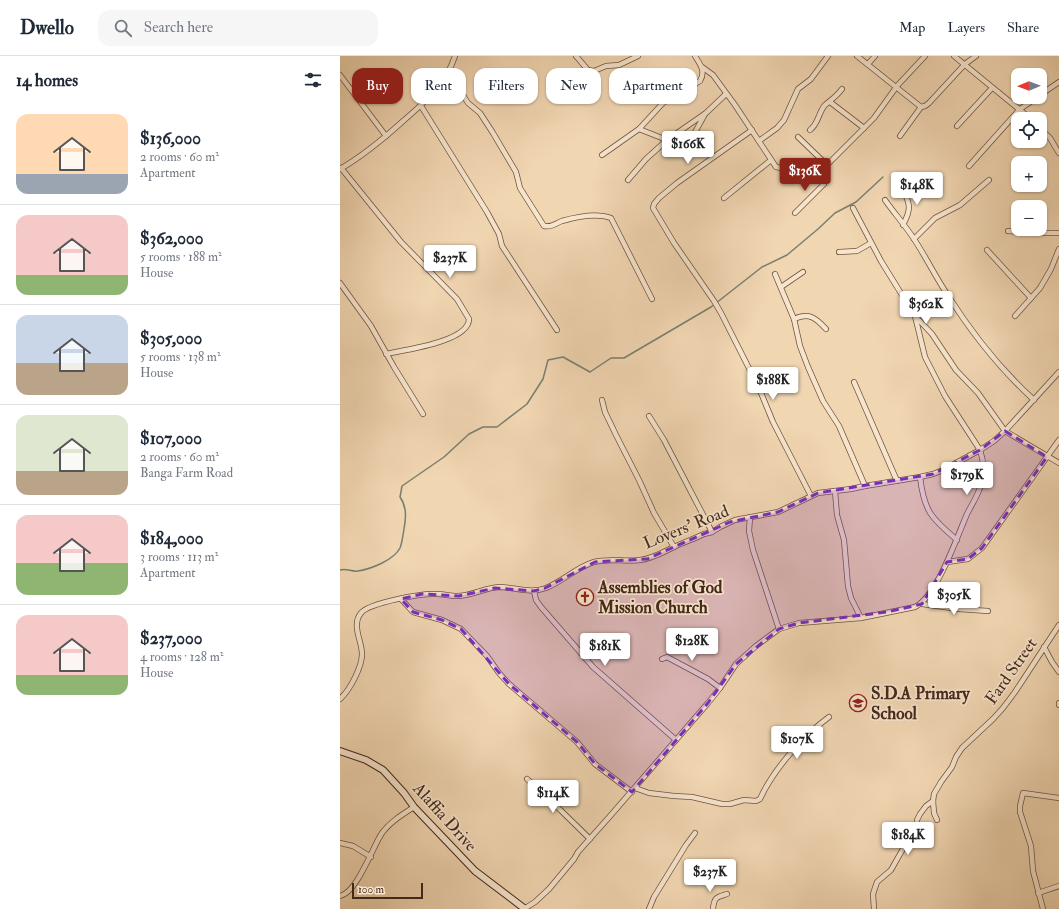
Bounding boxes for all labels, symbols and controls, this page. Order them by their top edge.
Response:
search box [98,10,378,46]
text: Dwello [20,16,74,40]
icon: search [112,17,134,39]
text: Search here [144,18,213,37]
text: Map [899,19,925,36]
text: Layers [947,19,985,36]
text: Share [1007,19,1039,36]
chip: Buy [352,68,403,104]
chip: Rent [411,68,466,104]
chip: Filters [474,68,538,104]
chip: New [546,68,601,104]
chip: Apartment [609,68,697,104]
north arrow [1011,68,1047,104]
map controls [1011,68,1047,236]
icon: filters [302,69,324,91]
text: 14 homes [16,70,78,91]
button: locate [1011,112,1047,148]
text: $136,000 [140,128,201,149]
icon: home [48,130,96,178]
pin: $166K [660,131,716,165]
text: $166K [671,136,705,152]
text: 2 rooms · 60 m² [140,149,219,165]
button: + [1011,156,1047,192]
pin: $136K [777,158,833,192]
text: $136K [789,163,821,179]
text: Apartment [140,165,196,181]
pin: $148K [889,172,945,206]
text: $148K [900,177,934,193]
button: − [1011,200,1047,236]
text: $362,000 [140,228,204,249]
icon: home [48,231,96,279]
pin: $237K [422,245,478,279]
text: 5 rooms · 188 m² [140,249,222,265]
text: $237K [433,250,467,266]
text: House [140,265,173,281]
pin: $362K [898,291,954,325]
text: $362K [909,296,943,312]
text: $305,000 [140,328,202,349]
icon: home [48,331,96,379]
text: 5 rooms · 138 m² [140,349,221,365]
text: House [140,365,173,381]
pin: $188K [745,367,801,401]
text: $188K [756,372,790,388]
text: $107,000 [140,428,202,449]
icon: home [48,431,96,479]
text: 2 rooms · 60 m² [140,449,219,465]
pin: $179K [939,462,995,496]
text: Banga Farm Road [140,465,233,481]
text: $179K [950,467,984,483]
street label: Lovers' Road [640,500,732,554]
text: $184,000 [140,528,203,549]
icon: home [48,531,96,579]
text: 3 rooms · 113 m² [140,549,218,565]
text: Apartment [140,565,196,581]
place label: Assemblies of God Mission Church [597,577,723,618]
pin: $305K [926,582,982,616]
church icon: Assemblies of God Mission Church [575,587,595,607]
text: $305K [937,587,971,603]
text: $237,000 [140,628,202,649]
pin: $128K [664,628,720,662]
icon: home [48,631,96,679]
pin: $181K [577,633,633,667]
text: $128K [675,633,709,649]
street label: Fard Street [981,633,1042,708]
text: $181K [589,638,621,654]
text: 4 rooms · 128 m² [140,649,223,665]
text: House [140,665,173,681]
place label: S.D.A Primary School [871,683,970,724]
school or university icon: S.D.A Primary School [848,693,868,713]
pin: $107K [769,726,825,760]
text: $107K [780,731,814,747]
street label: Alaffia Drive [408,778,481,856]
pin: $114K [525,780,581,814]
text: $114K [537,785,569,801]
pin: $184K [880,822,936,856]
text: $184K [891,827,925,843]
pin: $237K [682,859,738,893]
text: $237K [693,864,727,880]
scale bar [352,881,423,900]
text: 100 m [358,883,384,896]

